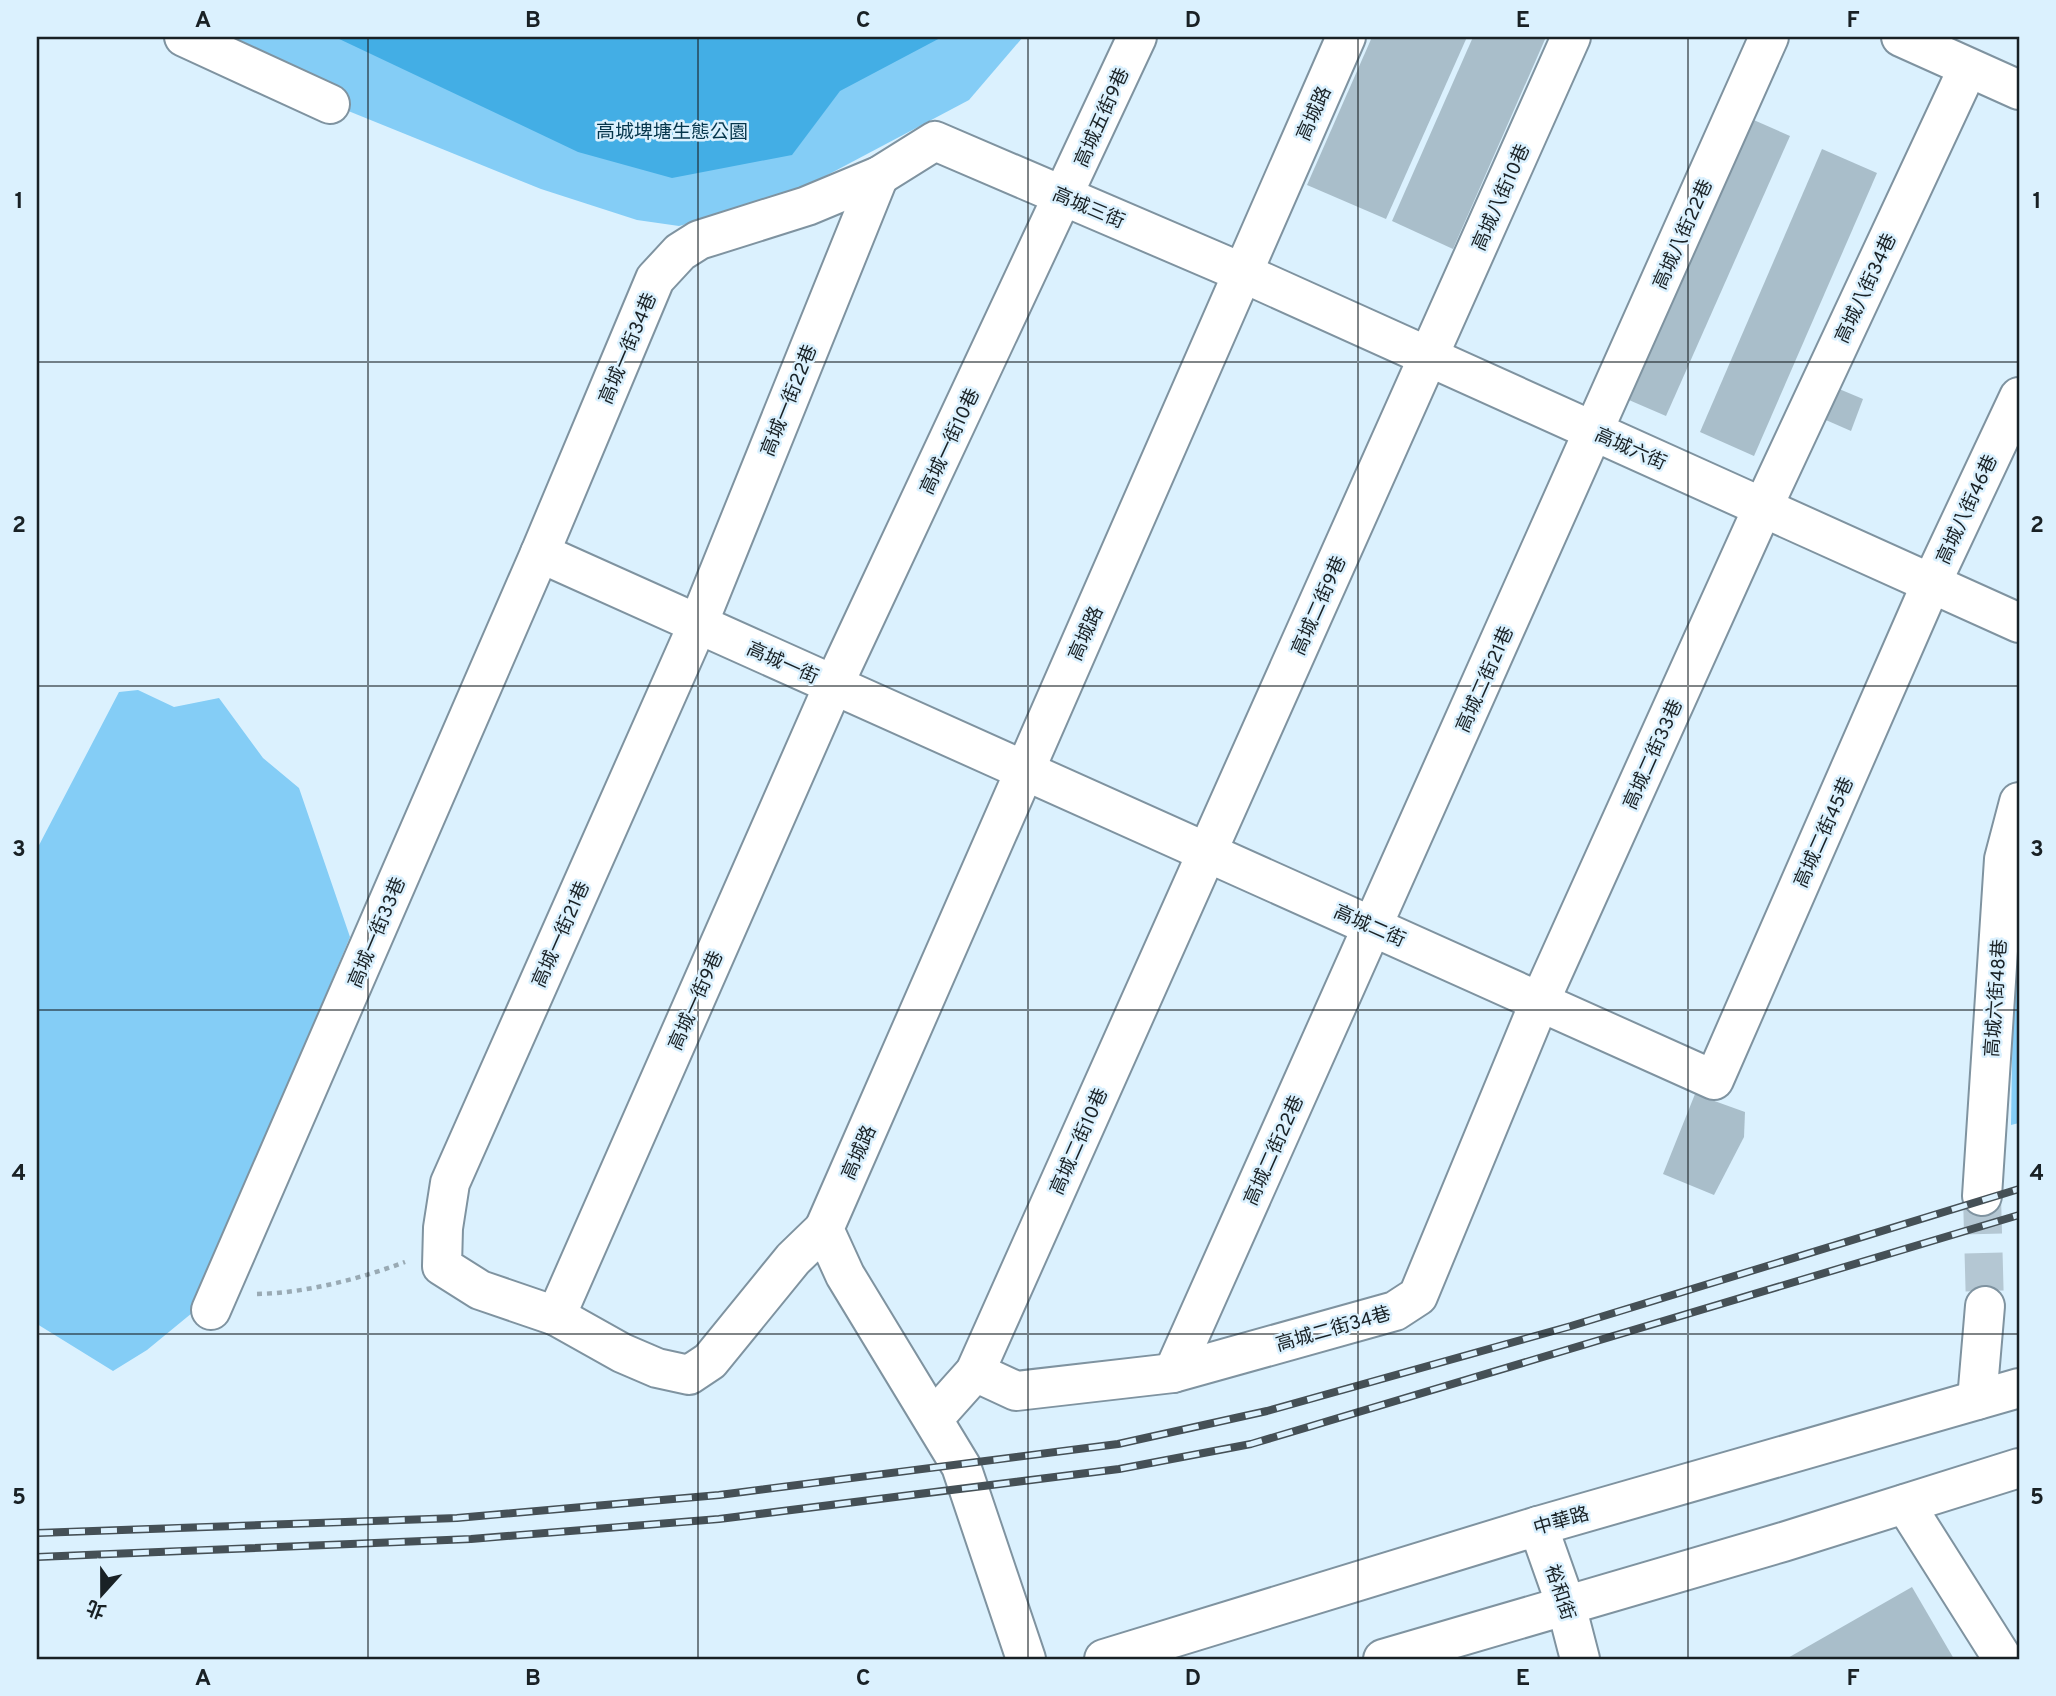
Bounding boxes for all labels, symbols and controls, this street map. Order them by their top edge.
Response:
text: A [195,7,211,36]
text: B [525,7,541,36]
text: C [856,7,870,36]
text: D [1185,7,1201,36]
text: E [1516,7,1530,36]
text: F [1846,7,1860,36]
street label: 高城五街9巷 [1070,64,1135,171]
street label: 高城路 [1292,83,1337,145]
park label: 高城埤塘生態公園 [596,121,748,145]
street label: 高城八街10巷 [1468,141,1536,255]
street label: 高城八街22巷 [1649,176,1719,294]
street label: 高城三街 [1049,183,1128,235]
text: 1 [14,188,24,217]
text: 1 [2032,188,2042,217]
street label: 高城八街34巷 [1831,230,1903,348]
street label: 高城一街34巷 [595,290,663,408]
street label: 高城一街22巷 [757,341,823,460]
street label: 高城一街10巷 [916,385,986,499]
street label: 高城六街 [1591,423,1670,476]
street label: 高城八街46巷 [1932,451,2004,568]
text: 2 [12,512,26,541]
text: 2 [2030,512,2044,541]
street label: 高城二街9巷 [1287,552,1352,659]
street label: 高城路 [1064,603,1109,665]
street label: 高城二街21巷 [1452,623,1520,737]
street label: 高城一街 [743,637,822,690]
street label: 高城二街33巷 [1619,696,1689,814]
street label: 高城二街45巷 [1790,774,1860,892]
text: 3 [12,836,26,865]
text: 3 [2030,836,2044,865]
street label: 高城一街33巷 [344,874,412,992]
street label: 高城一街21巷 [528,878,596,992]
street label: 高城二街 [1330,900,1409,953]
street label: 高城六街48巷 [1981,938,2013,1058]
street label: 高城一街9巷 [664,947,729,1054]
street label: 高城二街10巷 [1046,1085,1114,1199]
street label: 高城二街22巷 [1240,1092,1310,1210]
street label: 高城路 [837,1122,882,1184]
text: 4 [12,1160,26,1189]
text: 4 [2030,1160,2044,1189]
street label: 高城二街34巷 [1273,1302,1394,1358]
text: 5 [12,1484,26,1513]
text: 5 [2030,1484,2044,1513]
street label: 中華路 [1531,1503,1592,1541]
north arrow [66,1560,136,1630]
street label: 裕和街 [1539,1562,1579,1623]
text: 北 [83,1593,110,1623]
text: A [195,1665,211,1694]
text: B [525,1665,541,1694]
text: C [856,1665,870,1694]
text: D [1185,1665,1201,1694]
text: E [1516,1665,1530,1694]
text: F [1846,1665,1860,1694]

